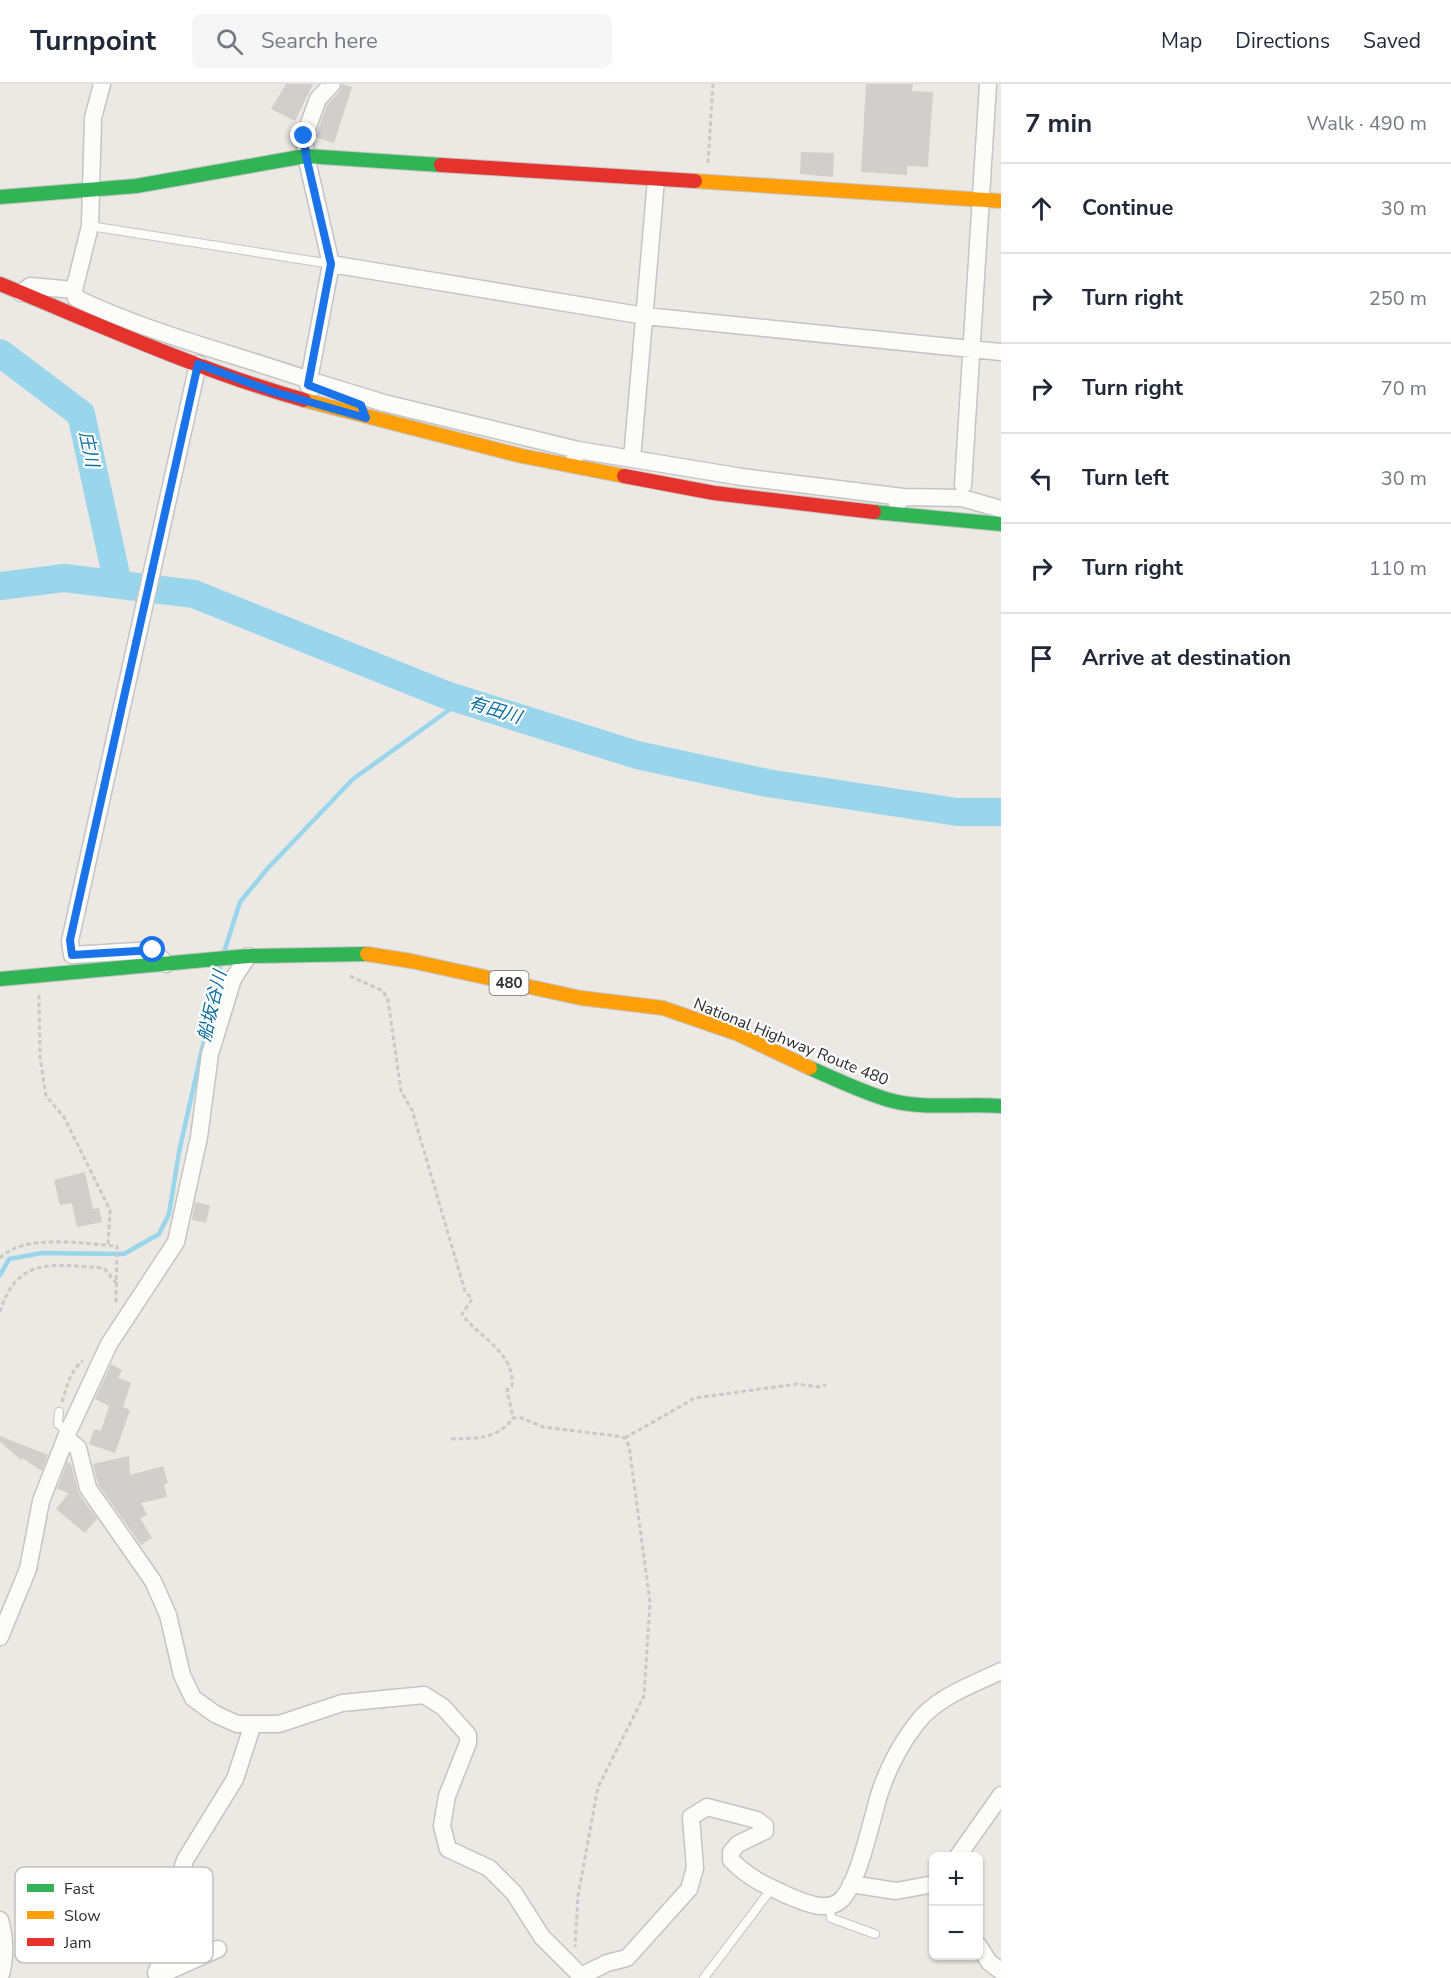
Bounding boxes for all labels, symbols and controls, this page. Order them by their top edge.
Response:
search box [192,14,612,68]
text: Turnpoint [30,22,156,60]
icon: search [213,25,246,58]
text: Search here [261,26,378,56]
text: Map [1161,27,1202,55]
text: Directions [1235,27,1330,55]
text: Saved [1363,27,1421,55]
text: 7 min [1025,106,1092,141]
text: Walk · 490 m [1307,110,1427,137]
route end [290,122,316,148]
icon: ahead [1025,192,1058,225]
text: Continue [1082,193,1173,223]
text: 30 m [1381,195,1427,222]
icon: right [1025,282,1058,315]
text: Turn right [1082,283,1183,313]
text: 250 m [1369,285,1427,312]
icon: right [1025,372,1058,405]
text: Turn right [1082,373,1183,403]
text: 70 m [1381,375,1427,402]
water label: 庄川 [74,429,105,471]
icon: left [1025,462,1058,495]
text: Turn left [1082,463,1169,493]
text: 30 m [1381,465,1427,492]
icon: right [1025,552,1058,585]
text: Turn right [1082,553,1183,583]
text: 110 m [1369,555,1427,582]
icon: arrive [1025,642,1058,675]
text: Arrive at destination [1082,643,1291,673]
water label: 有田川 [466,691,526,730]
route start [139,936,165,962]
water label: 船坂谷川 [192,966,232,1044]
road number: 480 [490,971,528,995]
street label: National Highway Route 480 [690,993,892,1091]
map controls [929,1852,983,1960]
button: + [929,1852,983,1906]
legend [15,1867,213,1963]
text: Fast [64,1878,95,1900]
text: Slow [64,1905,101,1927]
button: − [929,1906,983,1960]
text: Jam [63,1932,91,1954]

